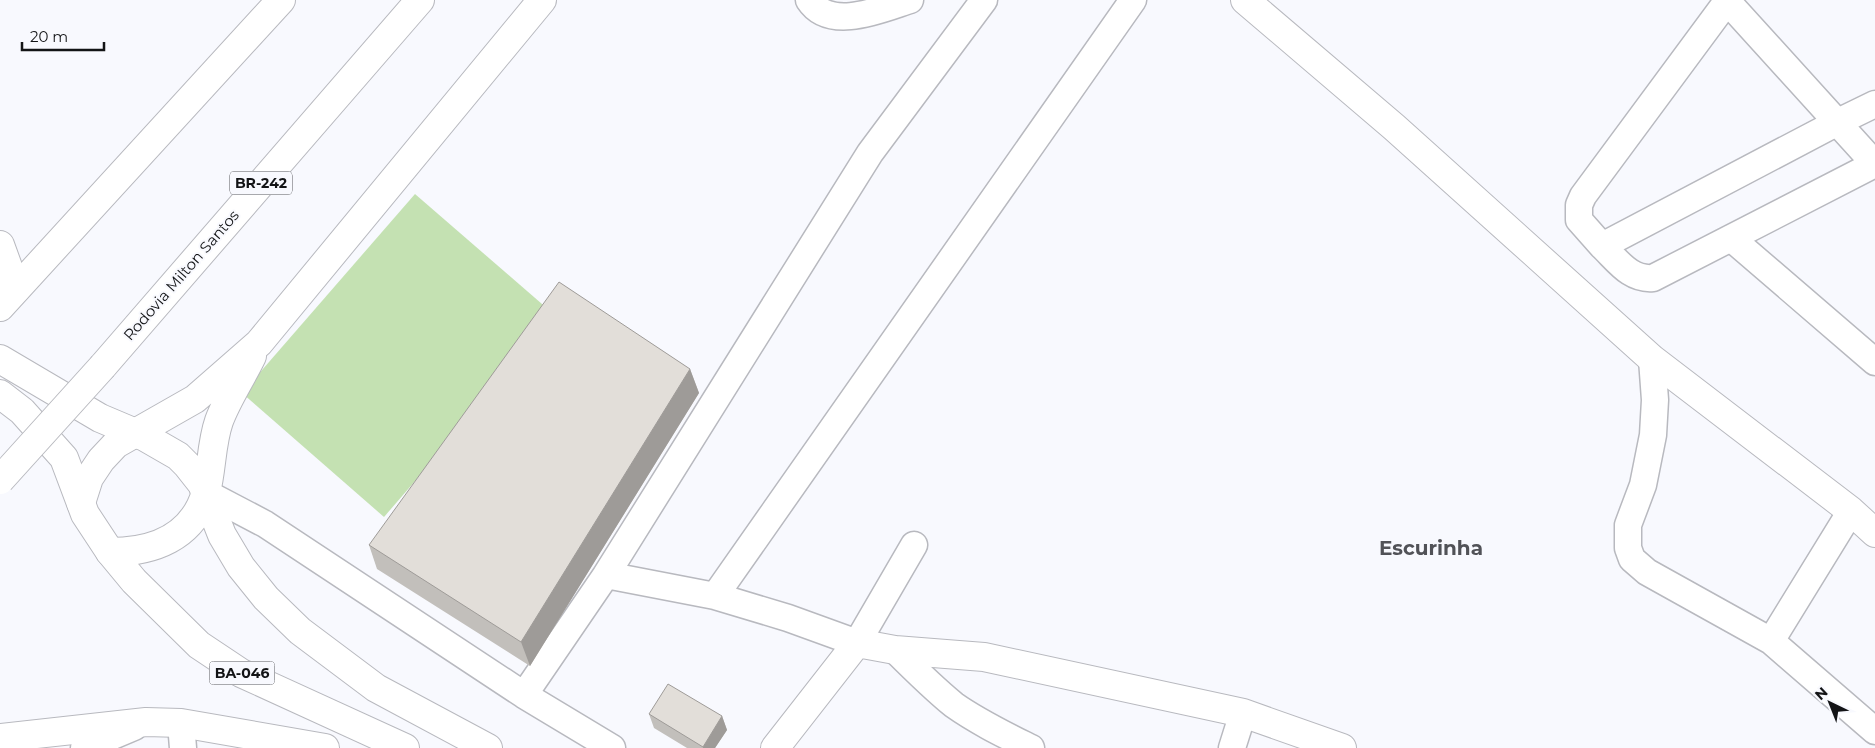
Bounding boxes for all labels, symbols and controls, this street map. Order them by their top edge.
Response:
scale bar [22,20,105,52]
text: 20 m [30,27,68,46]
road number: BR-242 [230,172,292,194]
street label: Rodovia Milton Santos [119,206,243,344]
district label: Escurinha [1379,536,1483,560]
road number: BA-046 [210,661,274,684]
north arrow [1805,678,1855,728]
text: N [1811,683,1831,704]

